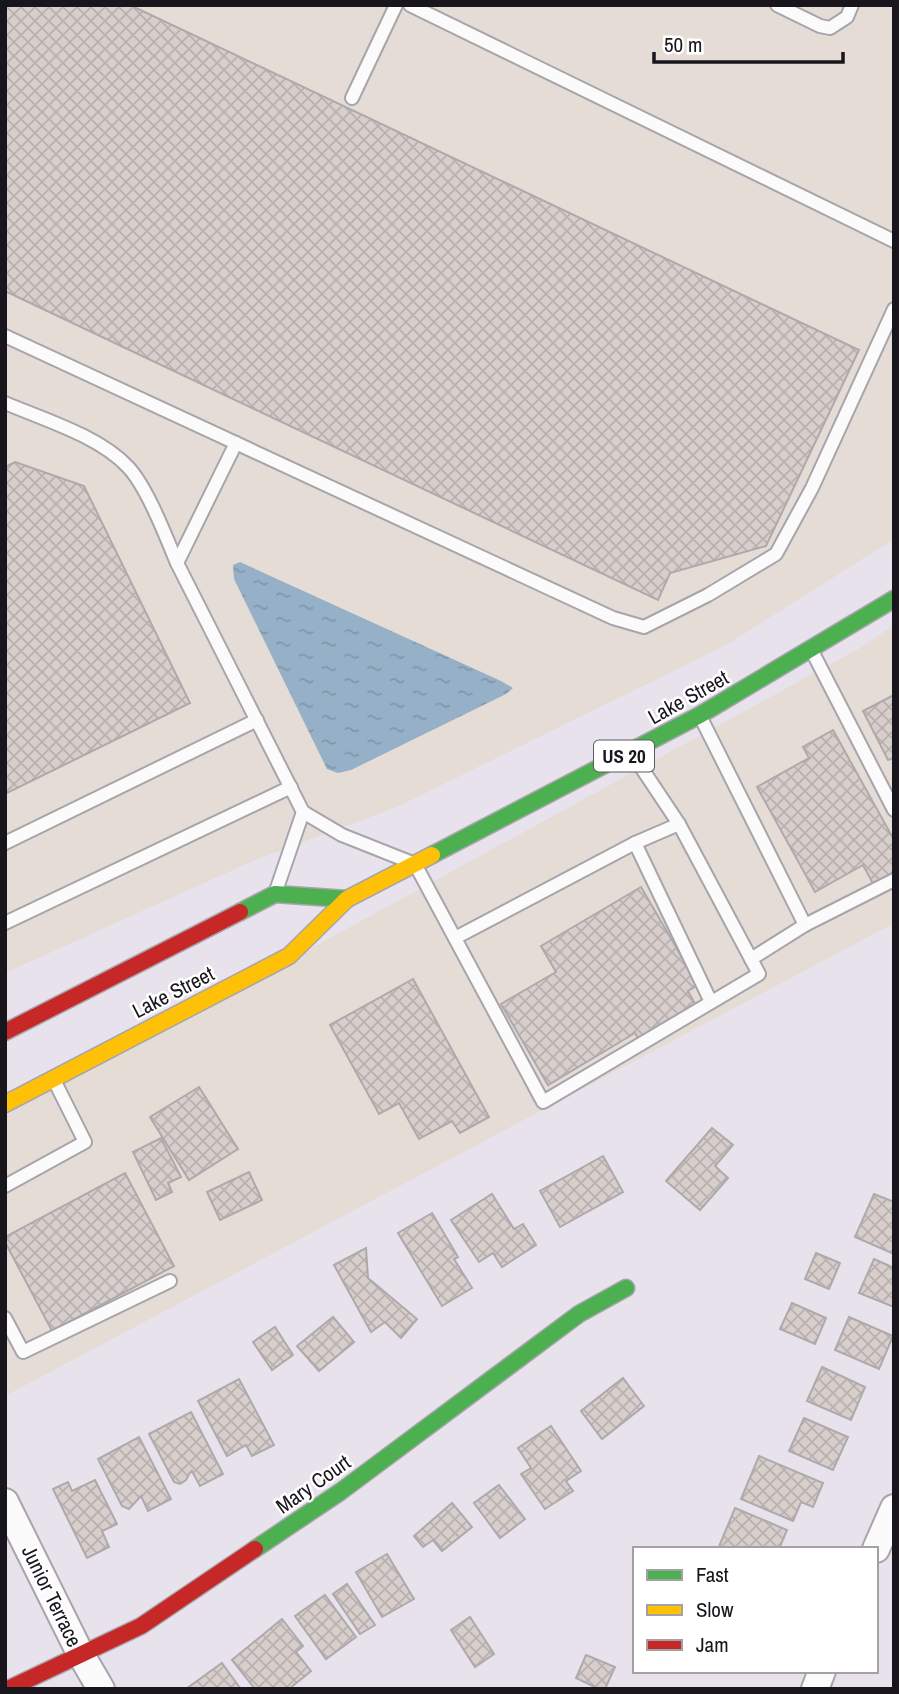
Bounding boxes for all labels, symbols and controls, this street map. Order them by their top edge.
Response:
scale bar [654,21,843,65]
text: 50 m [664,30,702,59]
street label: Lake Street [642,663,734,731]
road number: US 20 [594,740,654,772]
street label: Lake Street [127,959,219,1025]
street label: Mary Court [270,1448,356,1520]
street label: Junior Terrace [15,1540,89,1652]
legend [633,1547,878,1673]
text: Fast [696,1560,729,1589]
text: Slow [696,1595,734,1624]
text: Jam [696,1630,729,1659]

